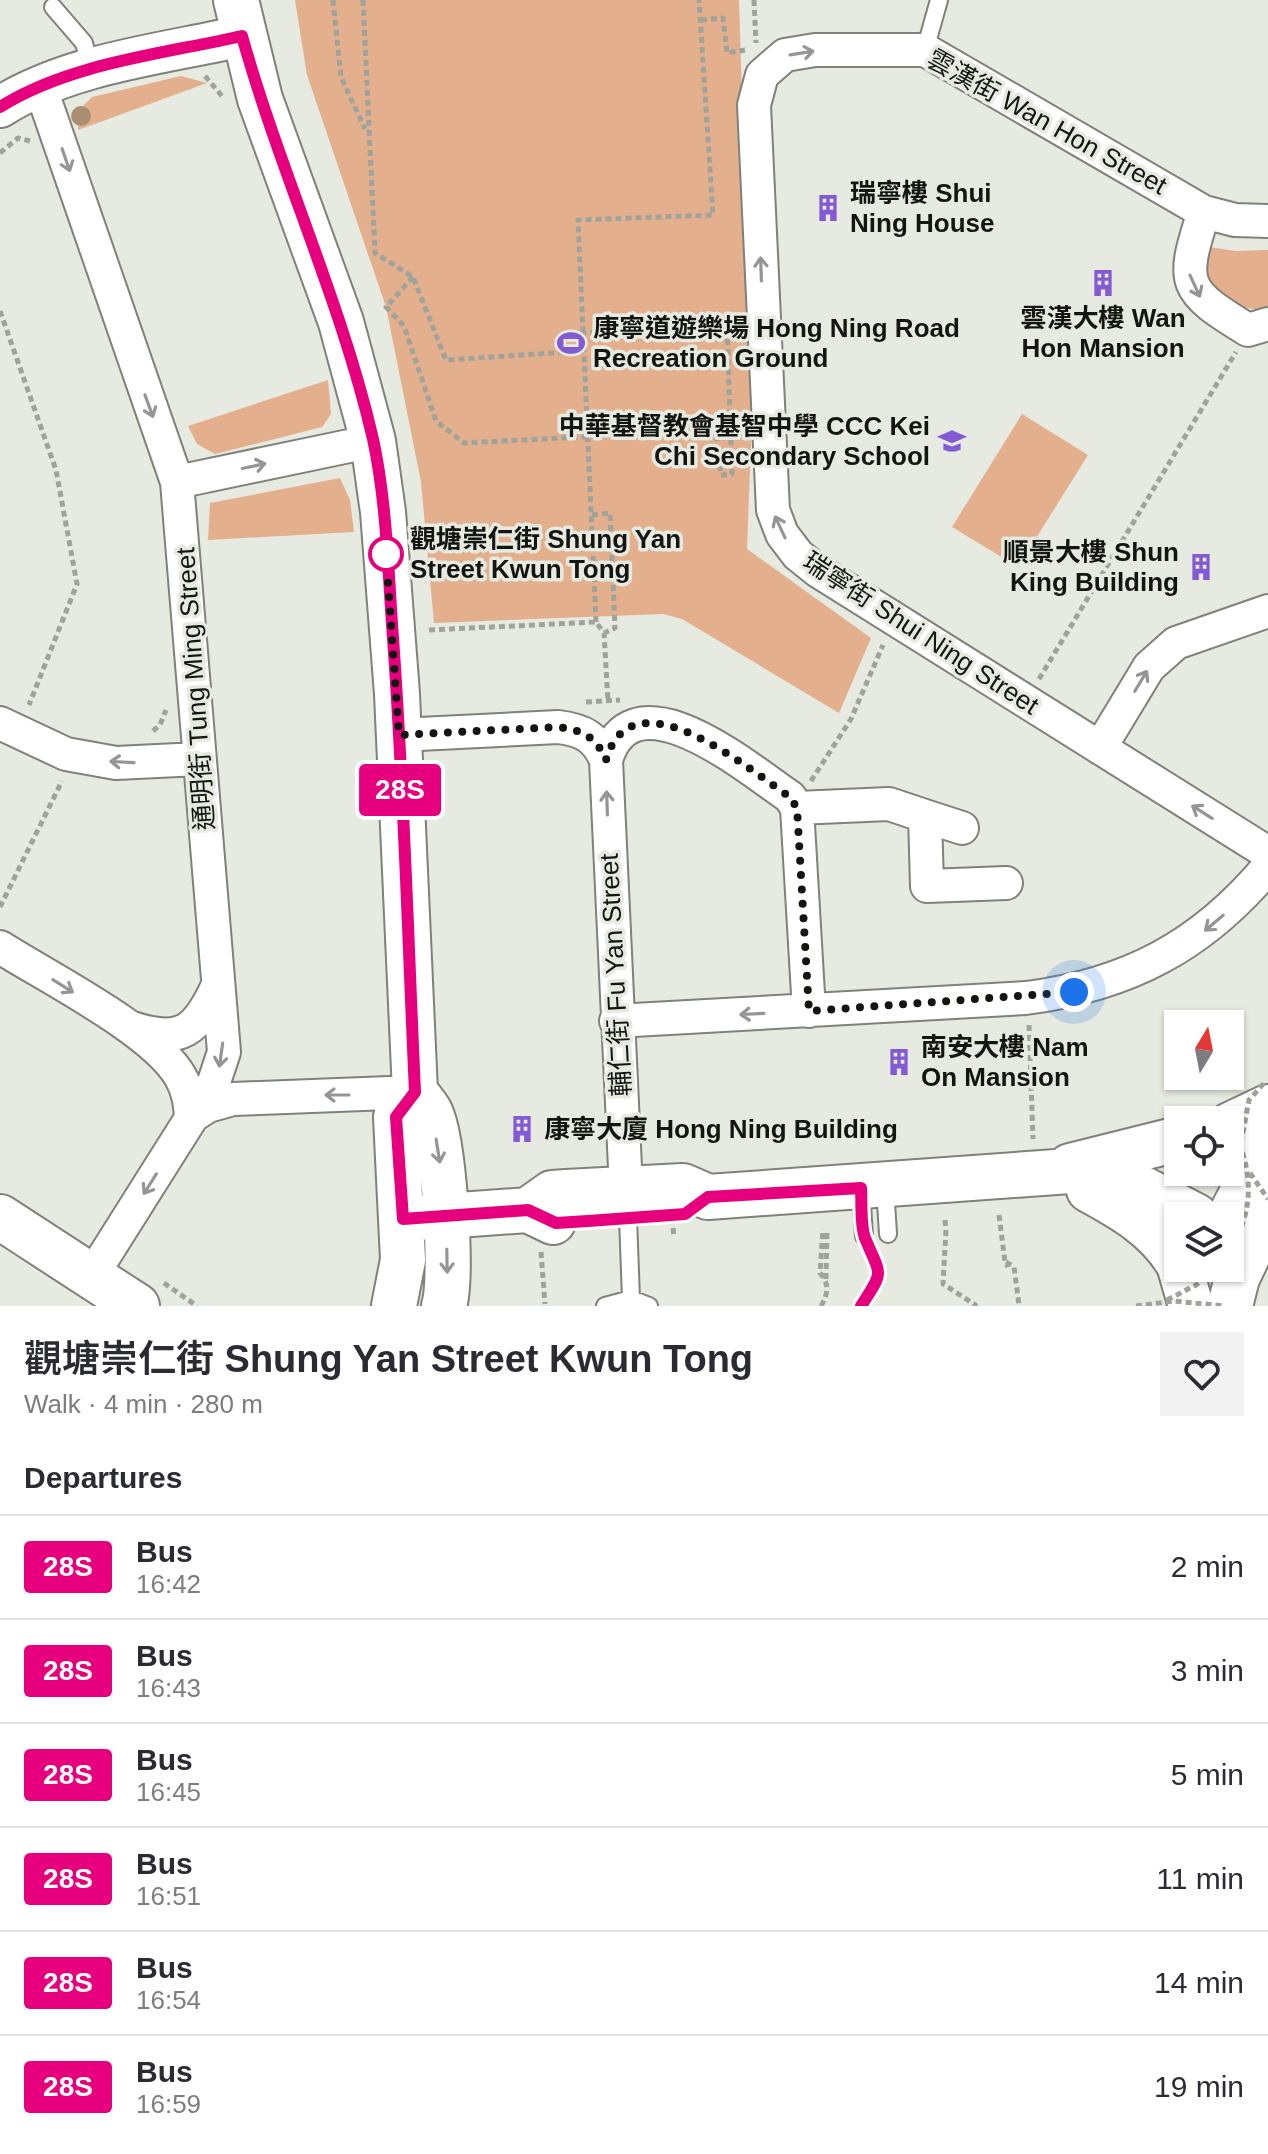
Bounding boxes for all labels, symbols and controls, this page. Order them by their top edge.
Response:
one-way arrow [788,44,814,59]
street label: 雲漢街 Wan Hon Street [922,44,1173,201]
one-way arrow [59,147,74,172]
place label: 瑞寧樓 Shui Ning House [850,178,994,238]
building icon: 瑞寧樓 Shui Ning House [813,193,843,223]
one-way arrow [754,256,769,283]
building icon: 雲漢大樓 Wan Hon Mansion [1088,268,1118,298]
one-way arrow [1188,273,1203,297]
place label: 雲漢大樓 Wan Hon Mansion [1020,303,1186,363]
place label: 康寧道遊樂場 Hong Ning Road Recreation Ground [593,313,960,373]
sports icon: 康寧道遊樂場 Hong Ning Road Recreation Ground [556,328,586,358]
one-way arrow [143,393,158,418]
place label: 中華基督教會基智中學 CCC Kei Chi Secondary School [559,411,930,471]
school or university icon: 中華基督教會基智中學 CCC Kei Chi Secondary School [937,426,967,456]
one-way arrow [240,458,266,473]
one-way arrow [772,516,787,540]
place label: 觀塘崇仁街 Shung Yan Street Kwun Tong [410,524,681,584]
marker: 觀塘崇仁街 Shung Yan Street Kwun Tong [369,537,403,571]
place label: 順景大樓 Shun King Building [1003,537,1179,597]
street label: 通明街 Tung Ming Street [170,546,220,832]
street label: 瑞寧街 Shui Ning Street [798,546,1045,721]
building icon: 順景大樓 Shun King Building [1186,552,1216,582]
one-way arrow [1133,670,1149,693]
one-way arrow [109,754,136,769]
line badge: 28S [354,764,446,816]
text: 28S [375,774,425,805]
one-way arrow [600,790,615,817]
one-way arrow [1191,803,1214,819]
street label: 輔仁街 Fu Yan Street [594,852,636,1097]
one-way arrow [1204,914,1225,932]
your location [1054,972,1094,1012]
one-way arrow [51,978,73,995]
one-way arrow [739,1006,766,1021]
north arrow [1164,1010,1244,1090]
map controls [1164,1010,1244,1282]
place label: 南安大樓 Nam On Mansion [921,1032,1089,1092]
one-way arrow [213,1042,228,1067]
building icon: 南安大樓 Nam On Mansion [884,1047,914,1077]
one-way arrow [324,1087,351,1103]
button: locate [1164,1106,1244,1186]
building icon: 康寧大廈 Hong Ning Building [507,1114,537,1144]
place label: 康寧大廈 Hong Ning Building [544,1114,898,1144]
one-way arrow [431,1138,446,1163]
one-way arrow [141,1172,157,1195]
button: layers [1164,1202,1244,1282]
one-way arrow [440,1247,455,1274]
button: heart [1160,1332,1244,1416]
text: 觀塘崇仁街 Shung Yan Street Kwun Tong [24,1338,753,1380]
text: Walk · 4 min · 280 m [24,1389,263,1419]
text: Departures [24,1461,182,1494]
text: Bus [136,1535,193,1568]
text: 2 min [1171,1550,1244,1583]
text: 28S [43,1551,93,1582]
text: 16:42 [136,1569,201,1599]
text: Bus [136,1639,193,1672]
text: 3 min [1171,1654,1244,1687]
text: 28S [43,1655,93,1686]
text: 16:43 [136,1673,201,1703]
text: Bus [136,1743,193,1776]
text: 5 min [1171,1758,1244,1791]
text: 28S [43,1759,93,1790]
text: 16:45 [136,1777,201,1807]
text: Bus [136,1847,193,1880]
text: 11 min [1156,1862,1244,1895]
text: 28S [43,1863,93,1894]
text: 16:51 [136,1881,201,1911]
text: Bus [136,1951,193,1984]
text: 14 min [1154,1966,1244,1999]
text: 28S [43,1967,93,1998]
text: 16:54 [136,1985,201,2015]
text: Bus [136,2055,193,2088]
text: 19 min [1154,2070,1244,2103]
text: 28S [43,2071,93,2102]
text: 16:59 [136,2089,201,2119]

